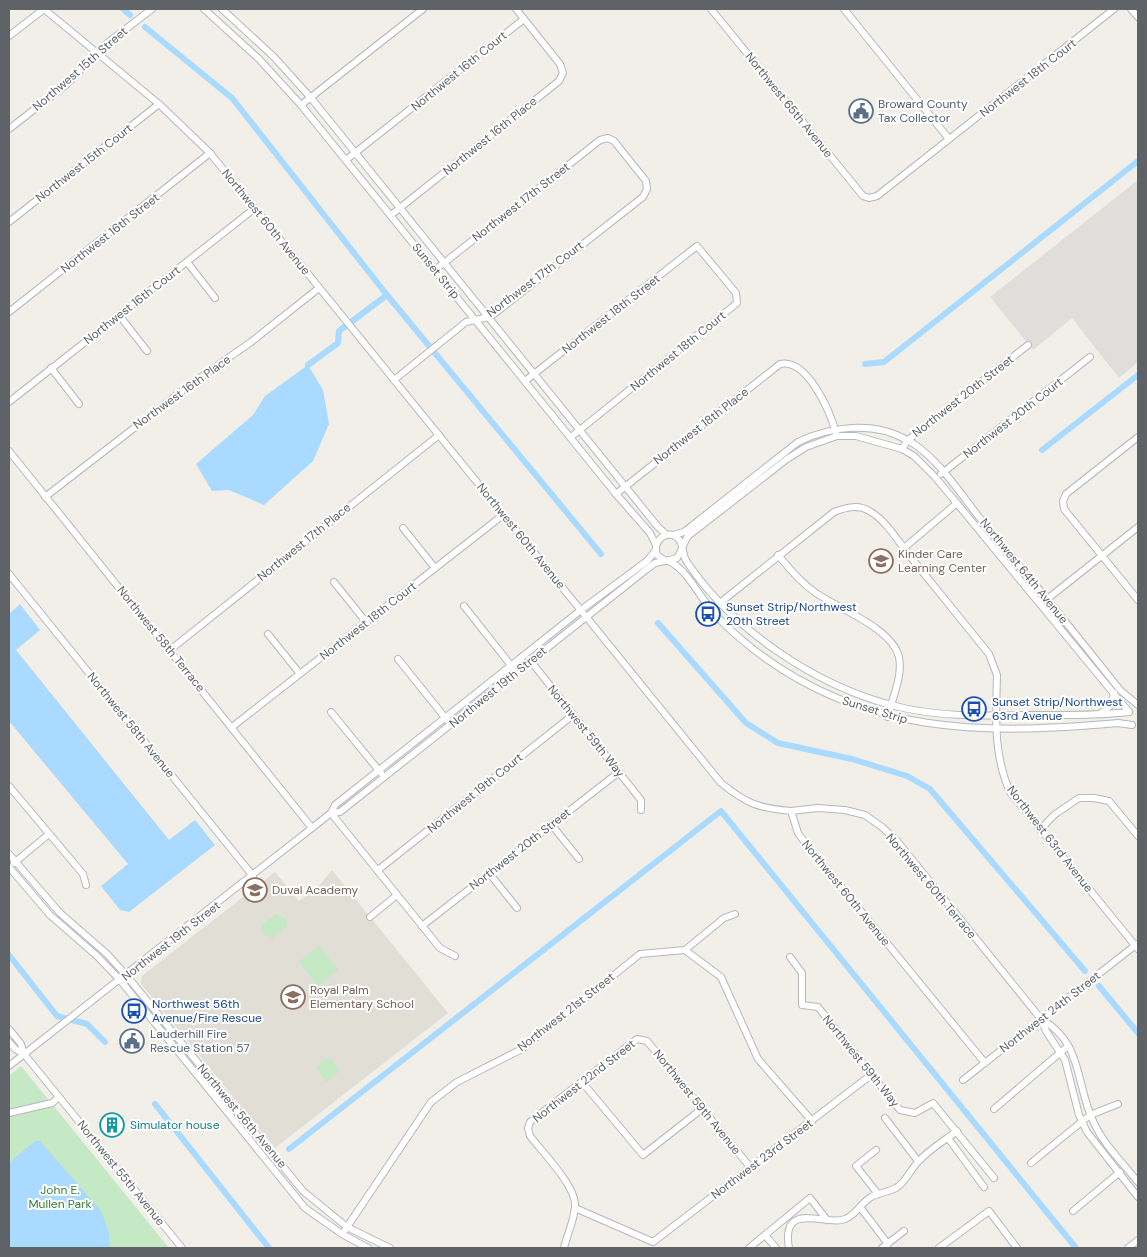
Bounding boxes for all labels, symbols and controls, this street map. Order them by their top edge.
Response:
street label: Northwest 15th Street [29,23,131,115]
street label: Northwest 16th Court [408,27,510,115]
street label: Northwest 18th Court [976,35,1080,121]
street label: Northwest 65th Avenue [742,49,837,161]
street label: Northwest 16th Place [440,93,541,179]
place label: Broward County Tax Collector [878,96,968,126]
public building icon: Broward County Tax Collector [848,98,874,124]
street label: Northwest 15th Court [32,120,136,206]
street label: Northwest 17th Street [469,159,573,245]
street label: Northwest 60th Avenue [218,166,314,279]
street label: Northwest 16th Street [57,189,163,277]
street label: Northwest 17th Court [483,237,587,321]
street label: Sunset Strip [408,240,464,302]
street label: Northwest 16th Court [80,262,184,348]
street label: Northwest 18th Street [559,270,664,357]
street label: Northwest 18th Court [627,307,729,394]
street label: Northwest 16th Place [130,351,234,433]
street label: Northwest 20th Street [909,351,1017,441]
street label: Northwest 20th Court [960,374,1066,462]
street label: Northwest 18th Place [650,384,752,468]
street label: Northwest 60th Avenue [473,480,569,593]
street label: Northwest 17th Place [254,499,354,585]
street label: Northwest 64th Avenue [976,515,1072,627]
place label: Kinder Care Learning Center [898,546,987,576]
school or university icon: Kinder Care Learning Center [868,548,894,574]
street label: Northwest 18th Court [316,578,420,664]
street label: Northwest 58th Terrace [113,583,209,695]
place label: Sunset Strip/Northwest 20th Street [726,599,857,629]
bus stop icon: Sunset Strip/Northwest 20th Street [695,601,721,627]
street label: Northwest 19th Street [446,643,550,731]
street label: Northwest 58th Avenue [84,669,179,781]
street label: Northwest 59th Way [544,682,628,781]
street label: Sunset Strip [840,692,910,728]
place label: Sunset Strip/Northwest 63rd Avenue [992,694,1123,724]
bus stop icon: Sunset Strip/Northwest 63rd Avenue [961,696,987,722]
street label: Northwest 19th Court [424,749,526,837]
street label: Northwest 63rd Avenue [1003,782,1097,896]
street label: Northwest 20th Street [466,804,574,894]
street label: Northwest 60th Terrace [882,830,980,942]
street label: Northwest 60th Avenue [798,837,894,950]
school or university icon: Duval Academy [242,877,268,903]
place label: Duval Academy [272,882,358,898]
street label: Northwest 19th Street [118,897,224,985]
street label: Northwest 24th Street [996,967,1104,1056]
street label: Northwest 21st Street [514,969,618,1055]
place label: Royal Palm Elementary School [310,982,414,1012]
school or university icon: Royal Palm Elementary School [280,984,306,1010]
place label: Northwest 56th Avenue/Fire Rescue [152,996,262,1026]
bus stop icon: Northwest 56th Avenue/Fire Rescue [121,998,147,1024]
street label: Northwest 59th Way [819,1012,903,1111]
place label: Lauderhill Fire Rescue Station 57 [150,1026,250,1056]
public building icon: Lauderhill Fire Rescue Station 57 [119,1028,145,1054]
street label: Northwest 22nd Street [529,1036,639,1126]
street label: Northwest 59th Avenue [650,1046,745,1158]
street label: Northwest 56th Avenue [194,1061,290,1172]
building icon: Simulator house [99,1112,125,1138]
street label: Northwest 23rd Street [708,1115,816,1203]
street label: Northwest 55th Avenue [74,1117,169,1229]
place label: Simulator house [130,1117,220,1133]
park label: John E. Mullen Park [29,1182,91,1212]

